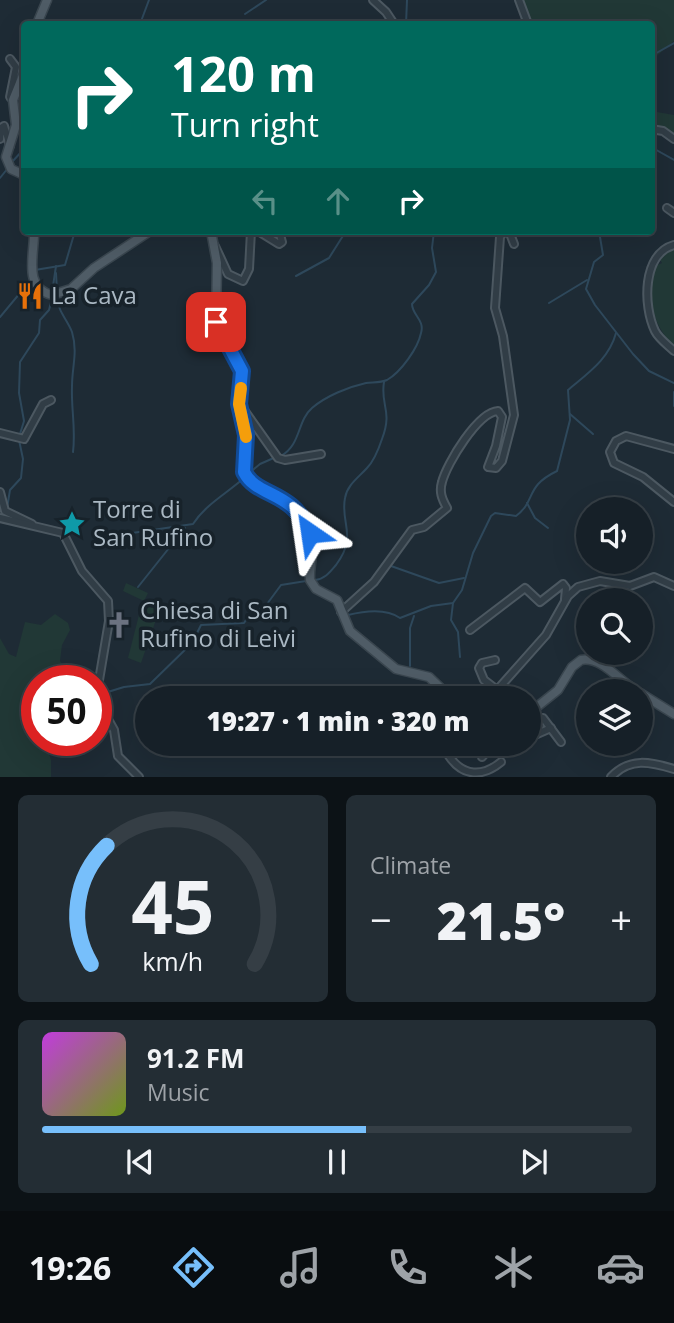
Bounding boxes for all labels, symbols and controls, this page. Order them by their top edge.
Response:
text: 120 m [171,40,316,106]
icon: right [56,49,147,140]
text: Turn right [171,103,319,146]
icon: left [246,182,284,220]
icon: ahead [319,182,357,220]
icon: right [392,182,430,220]
place label: La Cava [51,278,137,311]
restaurant icon: La Cava [15,281,45,311]
pin [186,292,246,352]
icon: arrive [197,303,235,341]
place label: Torre di San Rufino [93,492,213,553]
position arrow [273,496,347,570]
map controls [576,497,653,756]
button: sound [576,497,653,574]
place icon: Torre di San Rufino [57,509,87,539]
button: search [576,588,653,665]
place label: Chiesa di San Rufino di Leivi [140,593,296,654]
church icon: Chiesa di San Rufino di Leivi [104,610,134,640]
speed limit sign: 50 [21,665,112,756]
button: layers [576,679,653,756]
text: 19:27 · 1 min · 320 m [207,703,469,739]
text: Climate [370,849,451,881]
text: 45 [131,857,215,956]
text: 21.5° [437,884,565,955]
text: − [370,893,392,945]
text: + [610,893,632,945]
text: km/h [143,944,203,978]
text: 91.2 FM [147,1040,245,1076]
text: Music [147,1076,210,1108]
icon: previous [121,1143,159,1181]
icon: pause [318,1143,356,1181]
icon: next [515,1143,553,1181]
icon: directions [169,1243,218,1292]
icon: music [276,1243,325,1292]
icon: phone [383,1243,432,1292]
icon: climate [489,1243,538,1292]
icon: car [596,1243,645,1292]
text: 19:26 [29,1246,111,1289]

